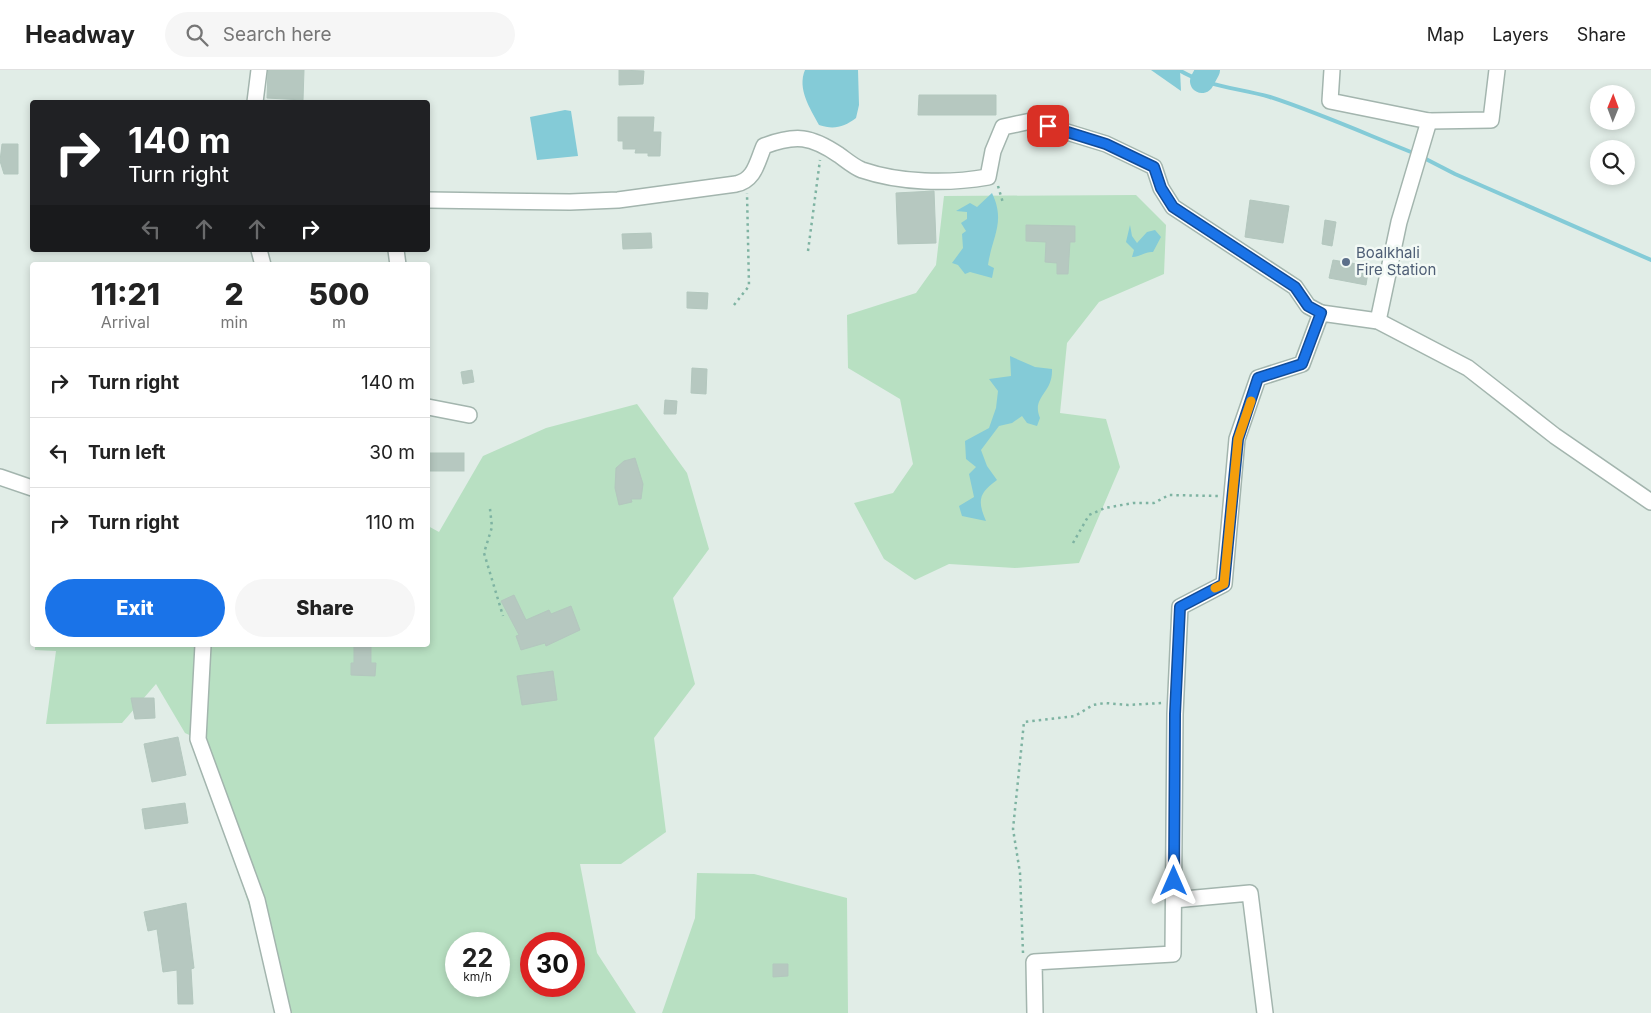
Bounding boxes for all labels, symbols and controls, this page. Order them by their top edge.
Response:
search box [165,12,515,57]
text: Headway [25,20,135,49]
icon: search [183,21,211,49]
text: Search here [223,23,331,46]
text: Map [1427,24,1464,45]
text: Layers [1492,24,1549,45]
text: Share [1577,24,1626,45]
north arrow [1590,85,1635,130]
map controls [1590,85,1635,185]
pin [1027,105,1069,147]
icon: arrive [1034,112,1062,140]
text: 140 m [128,119,231,161]
icon: right [45,120,110,185]
button: search [1590,140,1635,185]
text: Turn right [128,161,229,187]
icon: left [137,215,165,243]
icon: ahead [190,215,218,243]
icon: ahead [243,215,271,243]
icon: right [296,215,324,243]
place label: Boalkhali Fire Station [1356,243,1436,279]
marker: Boalkhali Fire Station [1340,256,1352,268]
text: 11:21 [91,276,160,312]
text: 2 [225,276,244,312]
text: 500 [308,276,369,312]
text: Arrival [101,312,150,332]
text: min [221,312,248,332]
text: m [332,312,346,332]
icon: right [45,369,73,397]
text: Turn right [88,371,179,394]
text: 140 m [361,371,415,394]
icon: left [45,439,73,467]
text: Turn left [88,441,166,464]
text: 30 m [369,441,415,464]
icon: right [45,509,73,537]
text: Turn right [88,511,179,534]
text: 110 m [366,511,415,534]
button: Exit [45,579,225,637]
button: Share [235,579,415,637]
position arrow [1147,854,1199,906]
speed limit sign: 30 [520,932,585,997]
text: 22 [462,943,493,973]
text: km/h [463,969,492,984]

